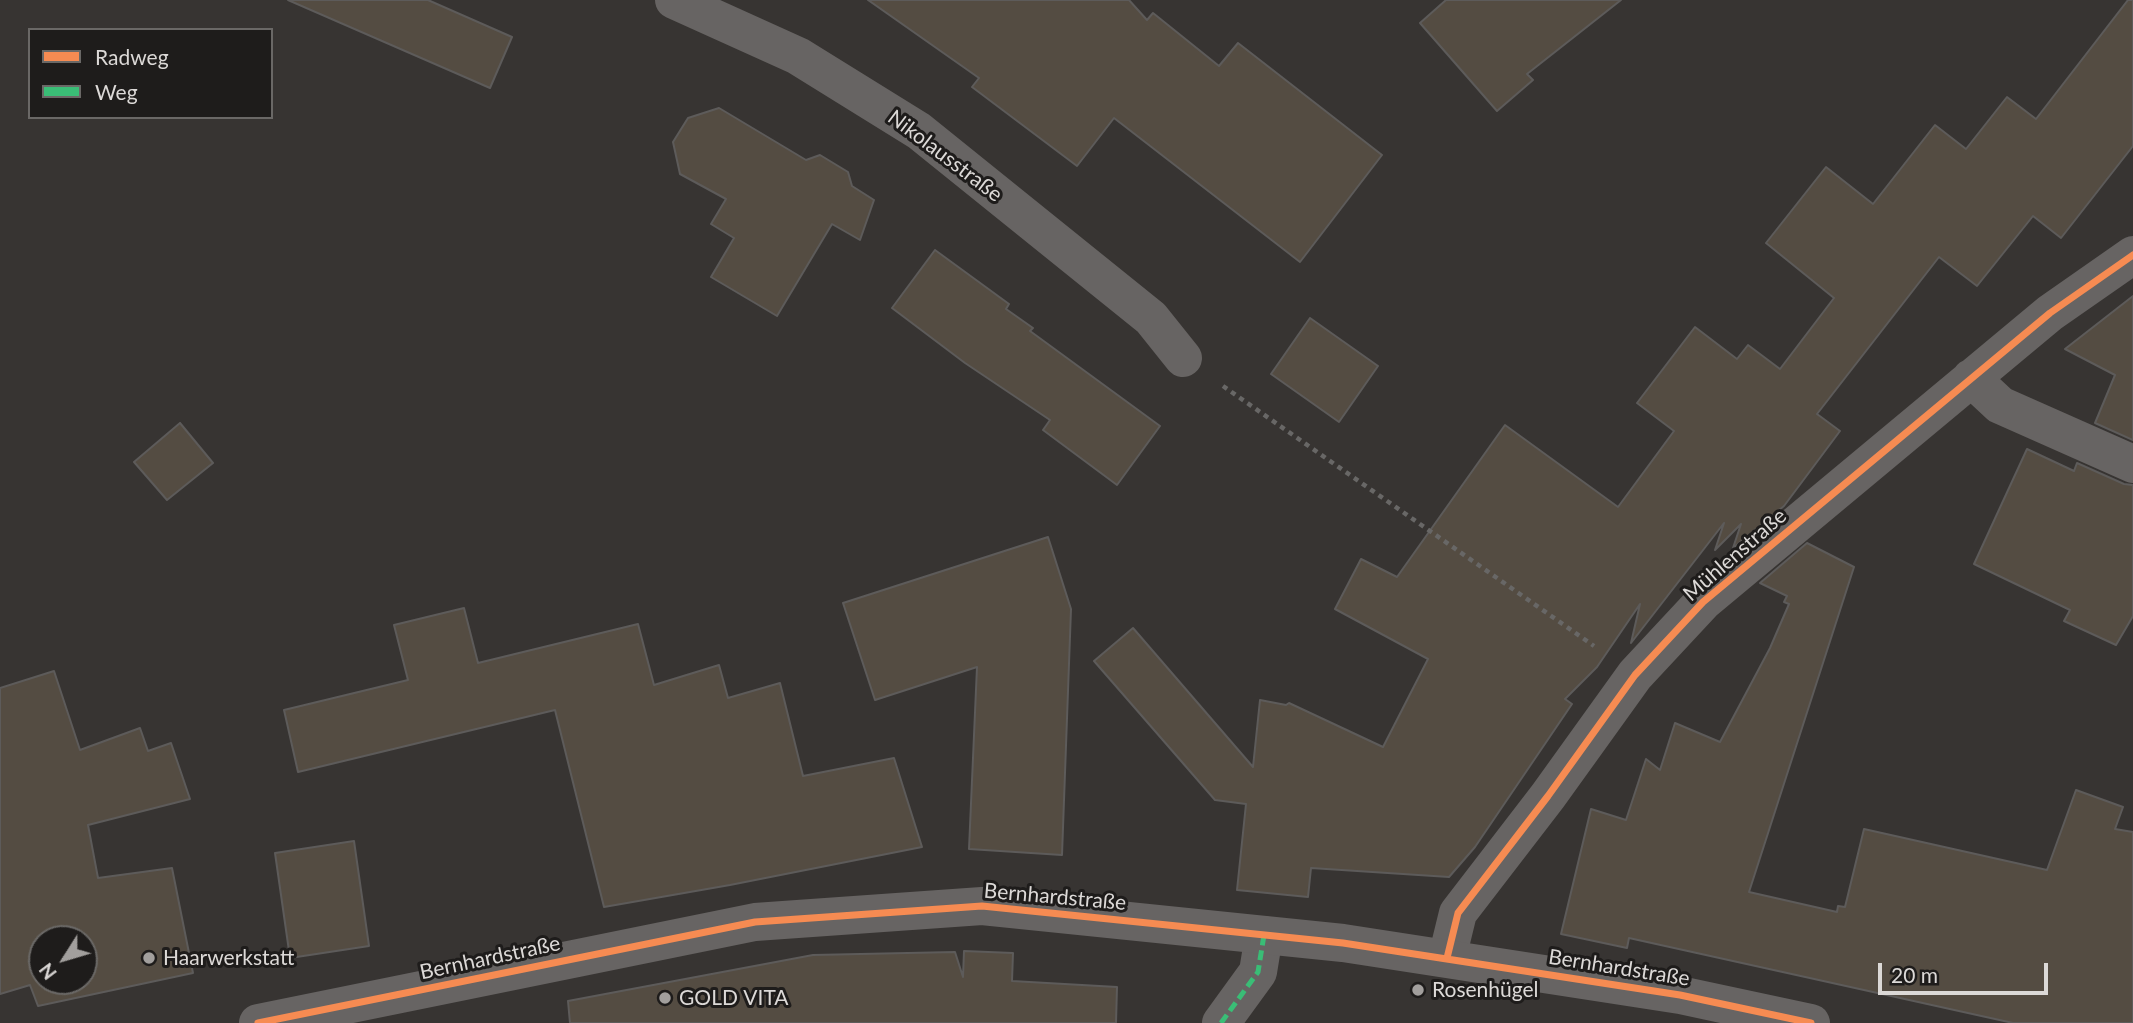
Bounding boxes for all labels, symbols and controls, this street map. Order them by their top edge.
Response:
legend [28,28,273,119]
text: Radweg [95,44,169,69]
text: Weg [95,79,138,104]
street label: Nikolausstraße [883,105,1007,207]
street label: Mühlenstraße [1678,503,1792,607]
street label: Bernhardstraße [983,878,1127,916]
north arrow [28,925,98,995]
street label: Bernhardstraße [418,931,562,985]
street label: Bernhardstraße [1546,944,1692,992]
place label: Haarwerkstatt [163,945,294,971]
marker: Haarwerkstatt [141,950,157,966]
scale bar [1881,950,2051,994]
text: N [34,959,61,985]
text: 20 m [1891,962,1938,987]
place label: Rosenhügel [1432,977,1539,1003]
marker: Rosenhügel [1410,982,1426,998]
place label: GOLD VITA [679,985,789,1011]
marker: GOLD VITA [657,990,673,1006]

